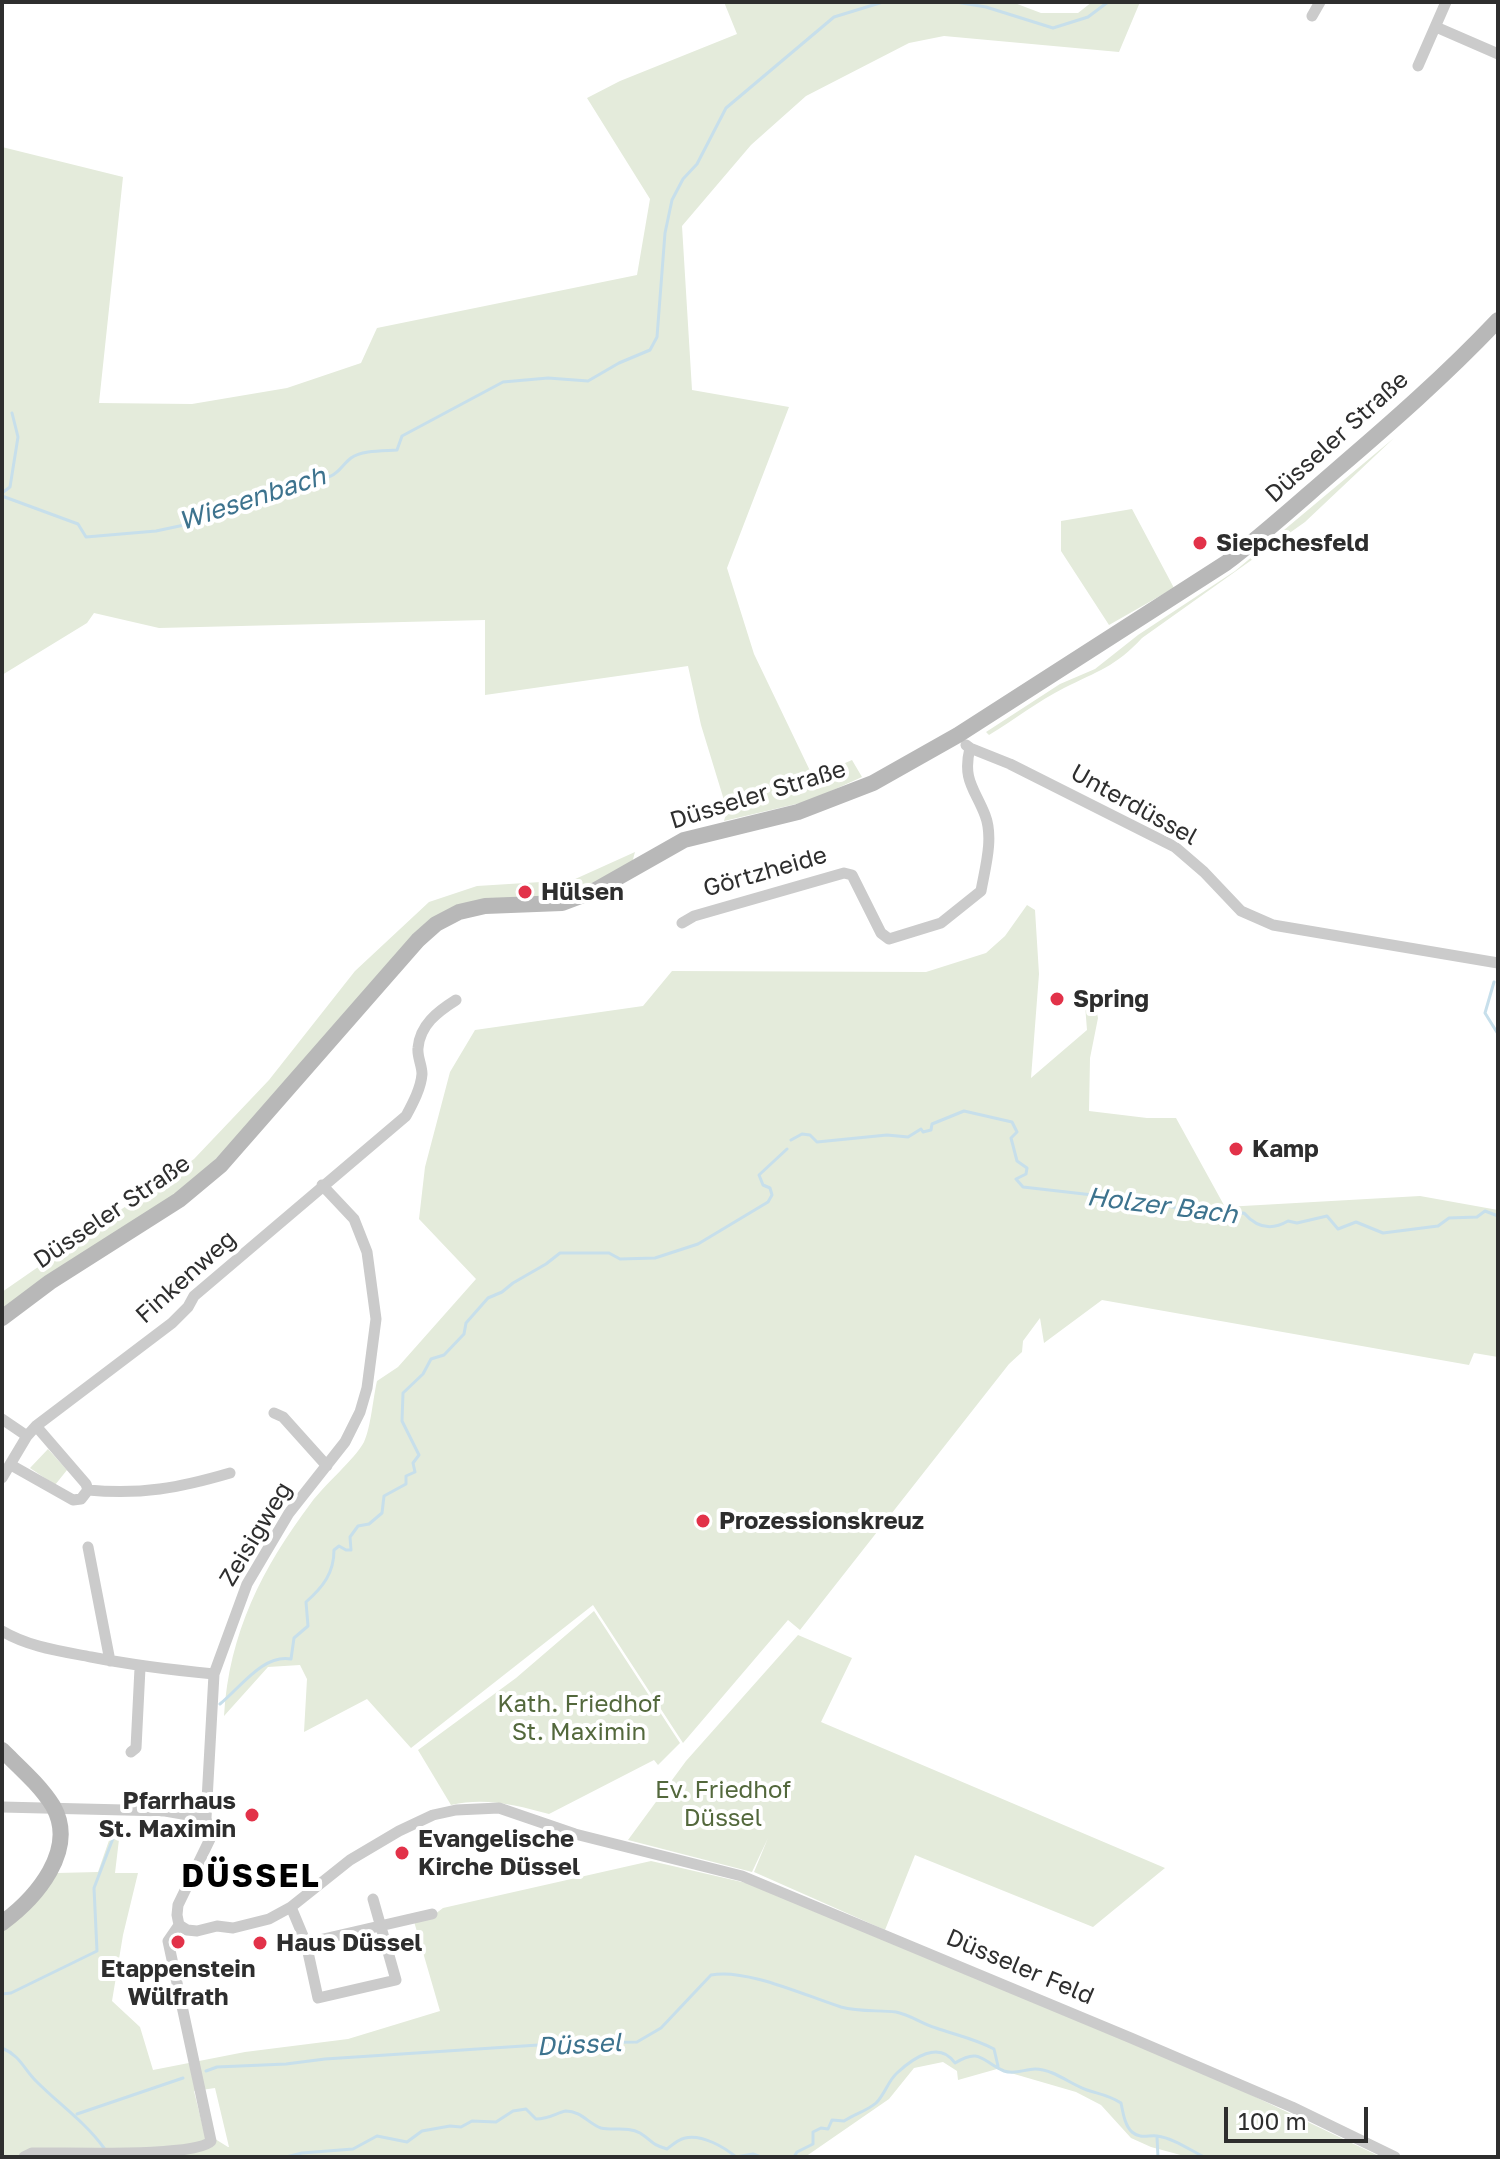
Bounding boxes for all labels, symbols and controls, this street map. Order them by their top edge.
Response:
street label: Düsseler Straße [1260,365,1414,509]
water label: Wiesenbach [175,461,329,537]
place label: Siepchesfeld [1216,529,1369,557]
marker: Siepchesfeld [1191,534,1209,552]
street label: Düsseler Straße [667,755,849,835]
street label: Unterdüssel [1065,758,1203,852]
street label: Görtzheide [700,841,830,903]
place label: Hülsen [541,878,624,906]
marker: Hülsen [516,883,534,901]
place label: Spring [1073,985,1149,1013]
marker: Spring [1048,990,1066,1008]
place label: Kamp [1252,1135,1319,1163]
marker: Kamp [1227,1140,1245,1158]
street label: Düsseler Straße [28,1149,196,1275]
water label: Holzer Bach [1085,1181,1239,1231]
street label: Finkenweg [130,1225,242,1329]
street label: Zeisigweg [214,1477,298,1591]
place label: Prozessionskreuz [719,1507,924,1535]
marker: Prozessionskreuz [694,1512,712,1530]
park label: Kath. Friedhof St. Maximin [497,1690,661,1746]
park label: Ev. Friedhof Düssel [655,1776,791,1832]
place label: Pfarrhaus St. Maximin [98,1787,236,1843]
marker: Pfarrhaus St. Maximin [243,1806,261,1824]
place label: Evangelische Kirche Düssel [418,1825,580,1881]
marker: Evangelische Kirche Düssel [393,1844,411,1862]
district label: DÜSSEL [181,1858,321,1896]
street label: Düsseler Feld [942,1923,1098,2011]
place label: Haus Düssel [276,1929,422,1957]
marker: Etappenstein Wülfrath [169,1933,187,1951]
marker: Haus Düssel [251,1934,269,1952]
place label: Etappenstein Wülfrath [101,1955,255,2011]
water label: Düssel [536,2027,622,2063]
scale bar [1228,2091,1372,2141]
text: 100 m [1238,2106,1307,2135]

